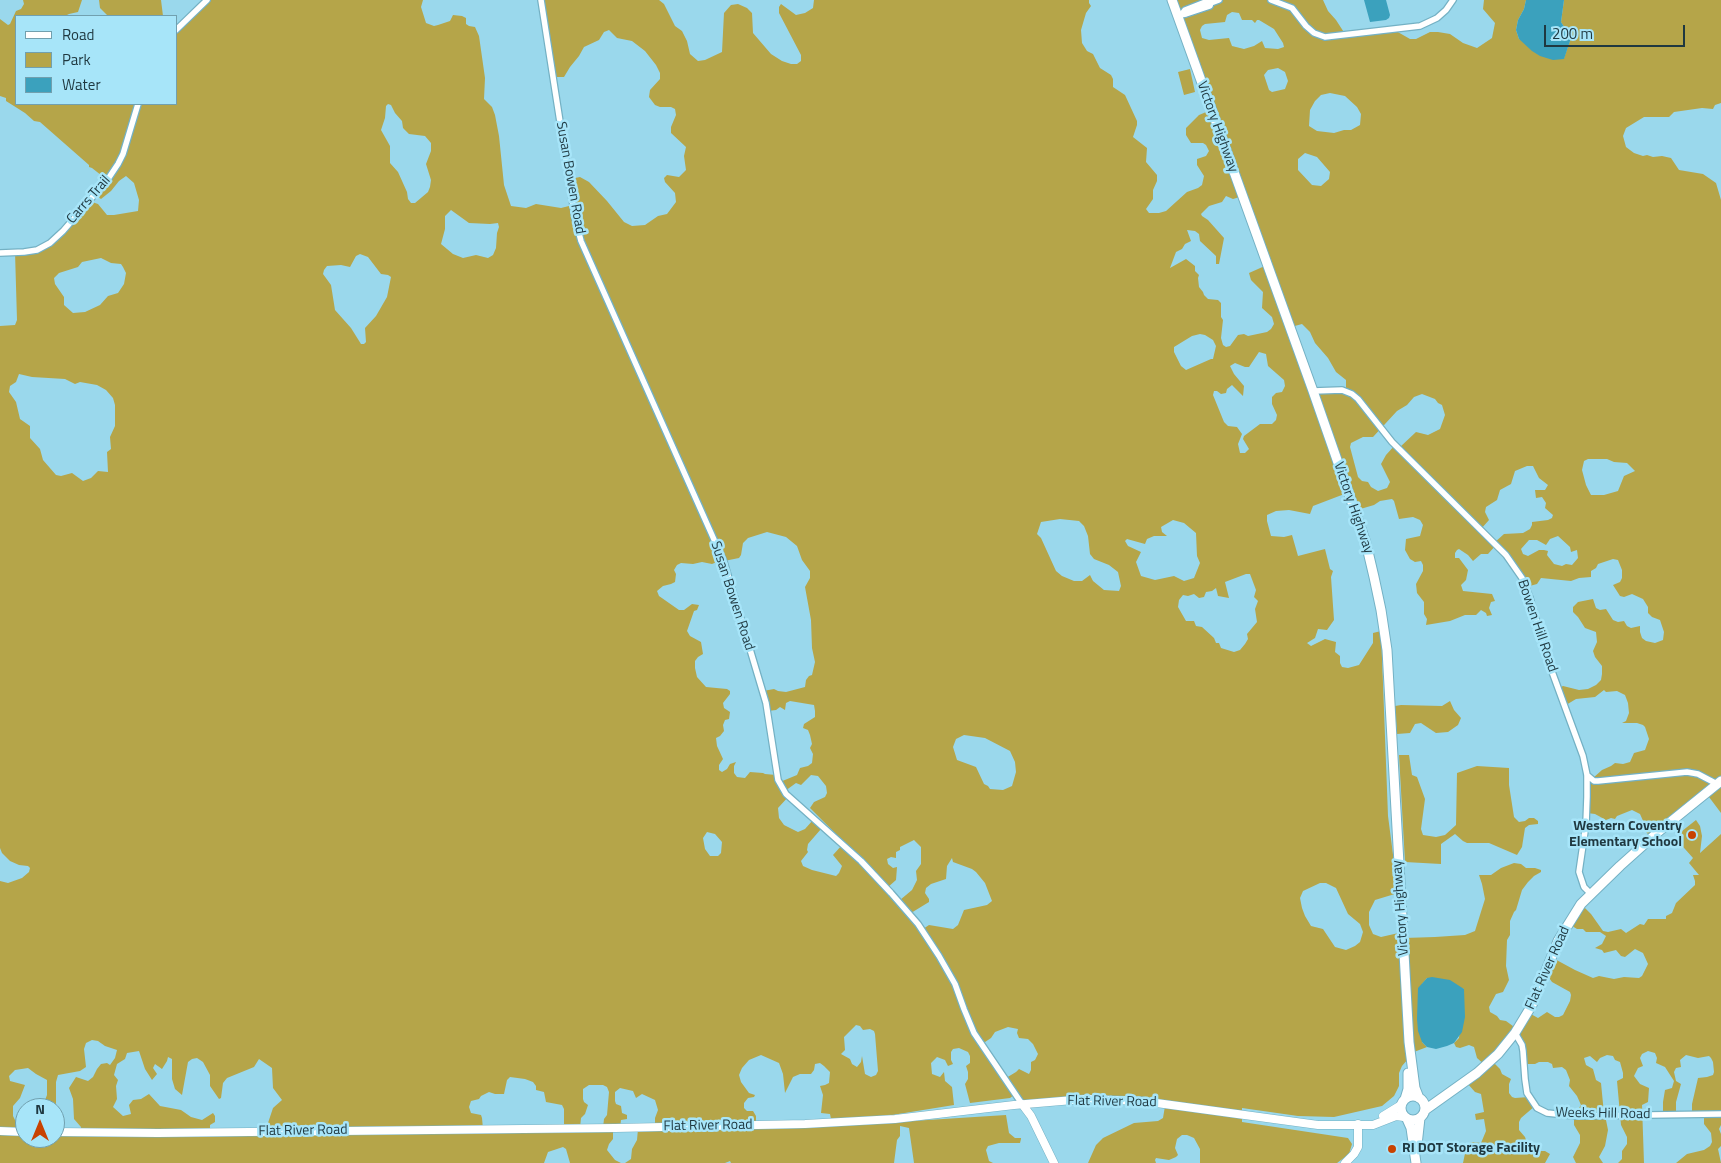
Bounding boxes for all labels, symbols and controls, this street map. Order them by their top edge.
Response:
legend [15,15,178,105]
scale bar [1546,15,1687,47]
text: 200 m [1552,22,1593,45]
text: Road [62,23,94,46]
text: Park [62,48,91,71]
text: Water [62,73,101,96]
street label: Victory Highway [1193,79,1241,175]
street label: Susan Bowen Road [552,121,588,235]
street label: Carrs Trail [64,173,114,227]
street label: Victory Highway [1329,460,1377,556]
street label: Susan Bowen Road [706,539,758,653]
street label: Bowen Hill Road [1513,578,1561,674]
place label: Western Coventry Elementary School [1569,819,1682,852]
marker: Western Coventry Elementary School [1686,829,1698,841]
street label: Victory Highway [1389,860,1413,956]
street label: Flat River Road [1522,924,1574,1012]
street label: Flat River Road [1067,1093,1157,1111]
north arrow [15,1098,65,1148]
text: N [35,1098,45,1119]
street label: Weeks Hill Road [1555,1105,1651,1123]
street label: Flat River Road [663,1117,753,1135]
street label: Flat River Road [258,1122,348,1140]
place label: RI DOT Storage Facility [1402,1141,1540,1157]
marker: RI DOT Storage Facility [1386,1143,1398,1155]

